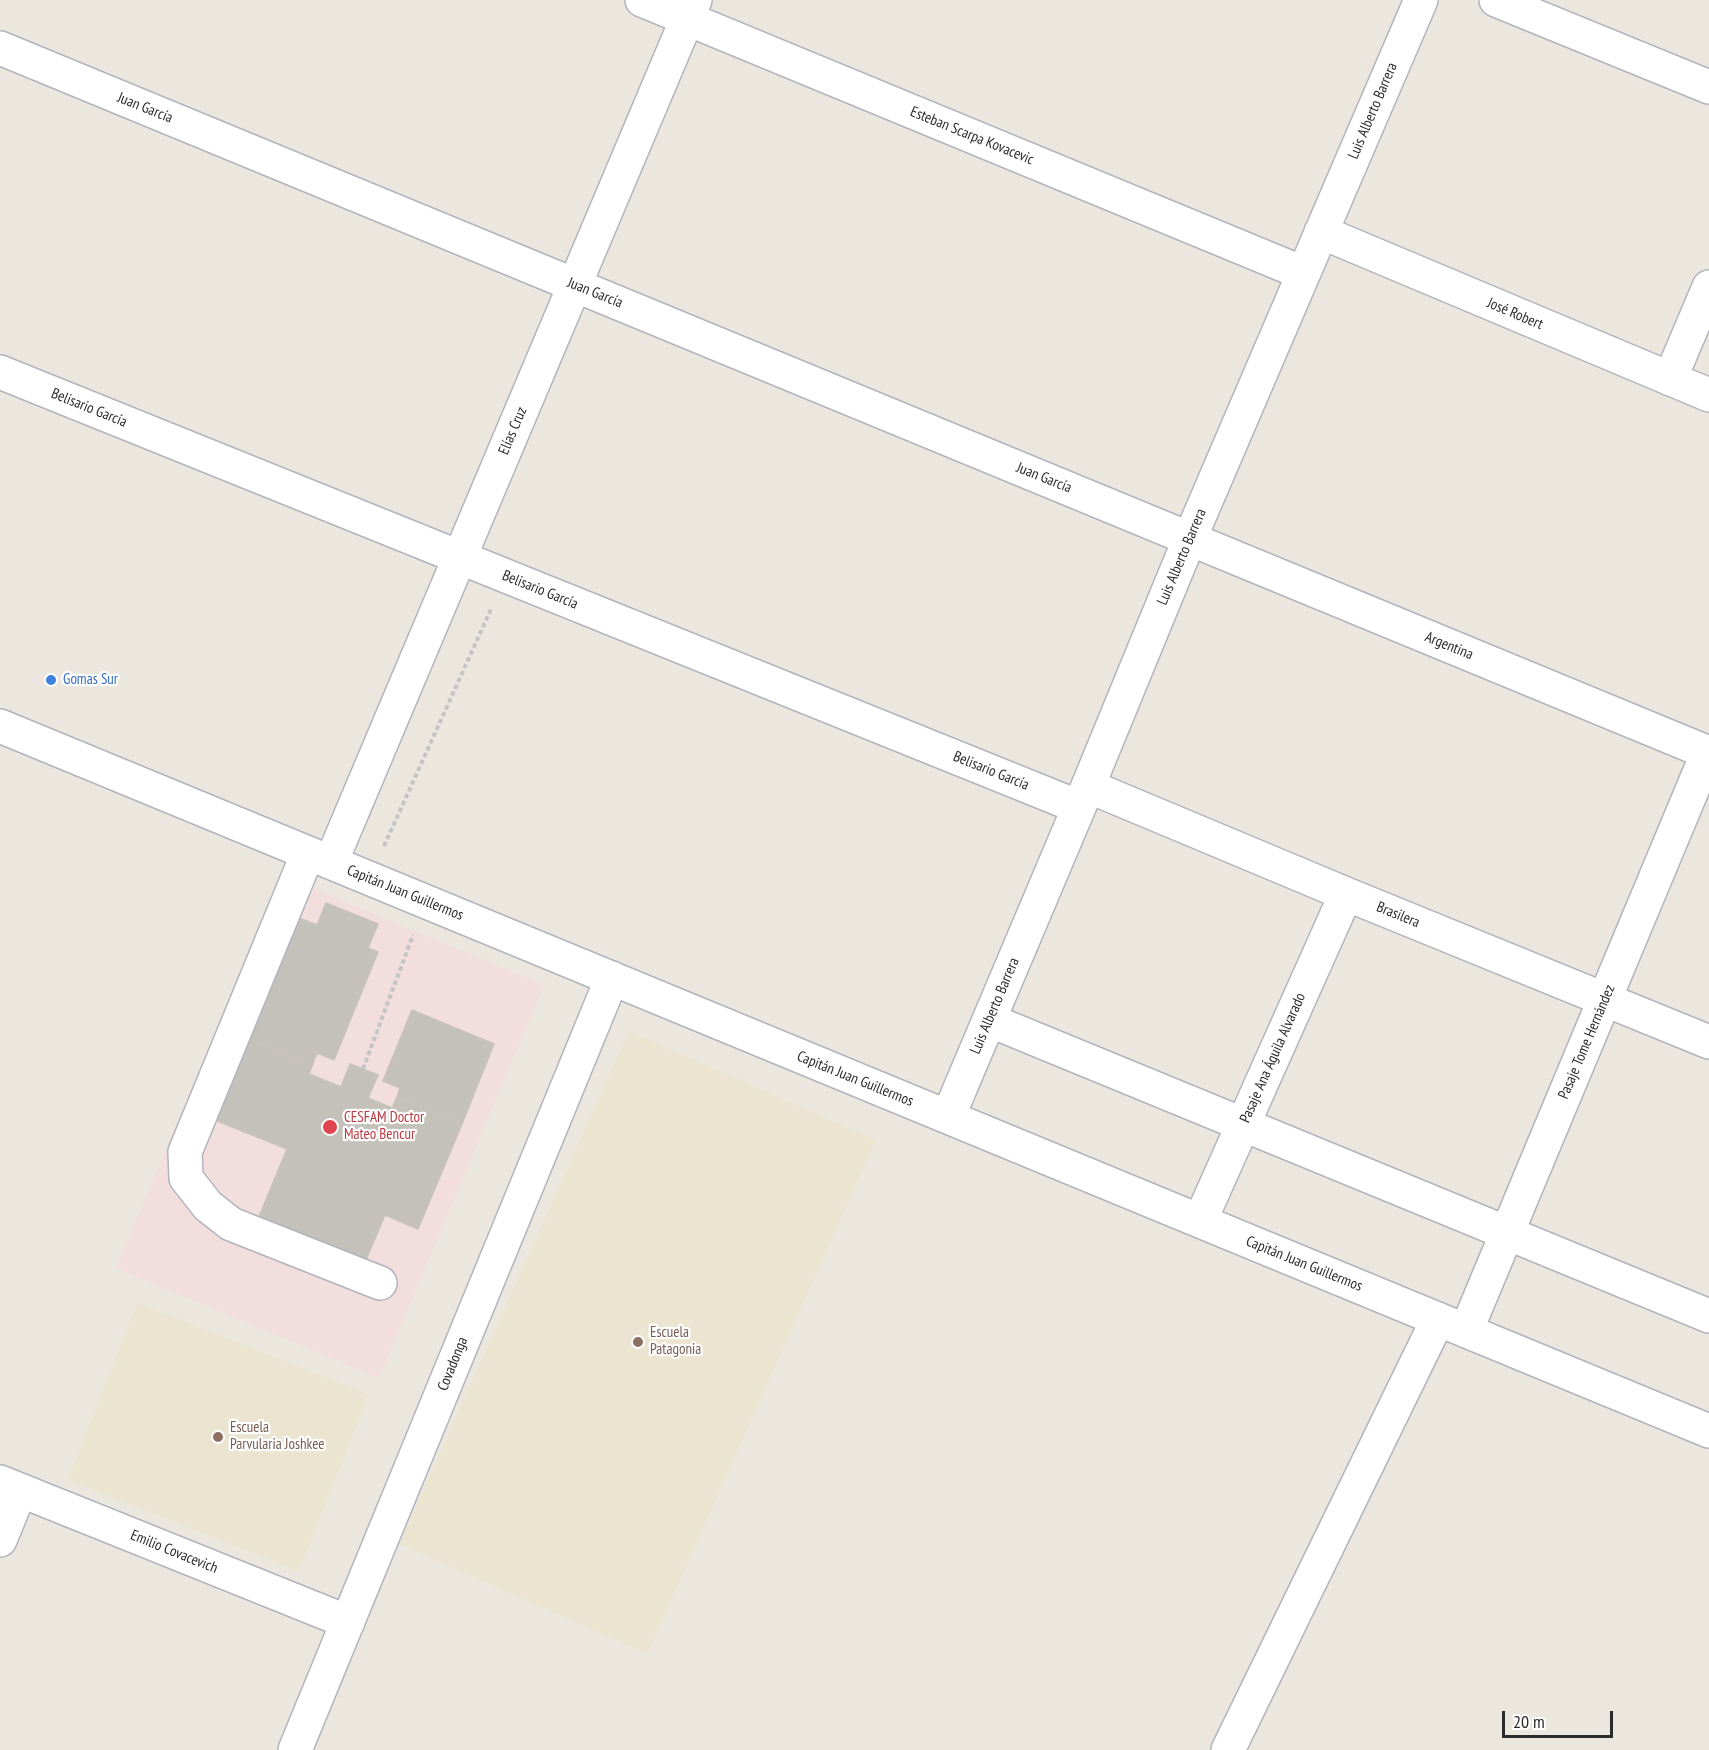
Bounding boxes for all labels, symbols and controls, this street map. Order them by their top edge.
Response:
street label: Luis Alberto Barrera [1345,60,1401,162]
street label: Juan García [115,89,175,127]
street label: Esteban Scarpa Kovacevic [907,103,1037,169]
street label: Juan García [565,274,625,312]
street label: José Robert [1484,294,1546,334]
street label: Belisario García [48,385,130,431]
street label: Elías Cruz [495,404,531,458]
street label: Juan García [1014,459,1074,497]
street label: Luis Alberto Barrera [1154,506,1210,608]
street label: Belisario García [499,567,581,613]
street label: Argentina [1422,628,1476,664]
place label: Gomas Sur [63,671,118,689]
marker: Gomas Sur [44,673,58,687]
street label: Belisario García [950,748,1032,794]
street label: Capitán Juan Guillermos [344,861,466,925]
street label: Brasilera [1374,898,1422,932]
street label: Luis Alberto Barrera [967,955,1023,1057]
street label: Pasaje Tome Hernández [1555,982,1619,1102]
street label: Pasaje Ana Águila Alvarado [1236,990,1310,1126]
street label: Capitán Juan Guillermos [794,1047,916,1111]
place label: CESFAM Doctor Mateo Bencur [344,1109,424,1144]
marker: CESFAM Doctor Mateo Bencur [321,1118,339,1136]
street label: Capitán Juan Guillermos [1243,1232,1365,1296]
place label: Escuela Patagonia [650,1324,701,1359]
street label: Covadonga [434,1334,472,1394]
marker: Escuela Patagonia [631,1335,645,1349]
place label: Escuela Parvularia Joshkee [230,1419,325,1454]
marker: Escuela Parvularia Joshkee [211,1430,225,1444]
street label: Emilio Covacevich [128,1526,220,1578]
scale bar [1505,1699,1616,1737]
text: 20 m [1513,1710,1545,1733]

